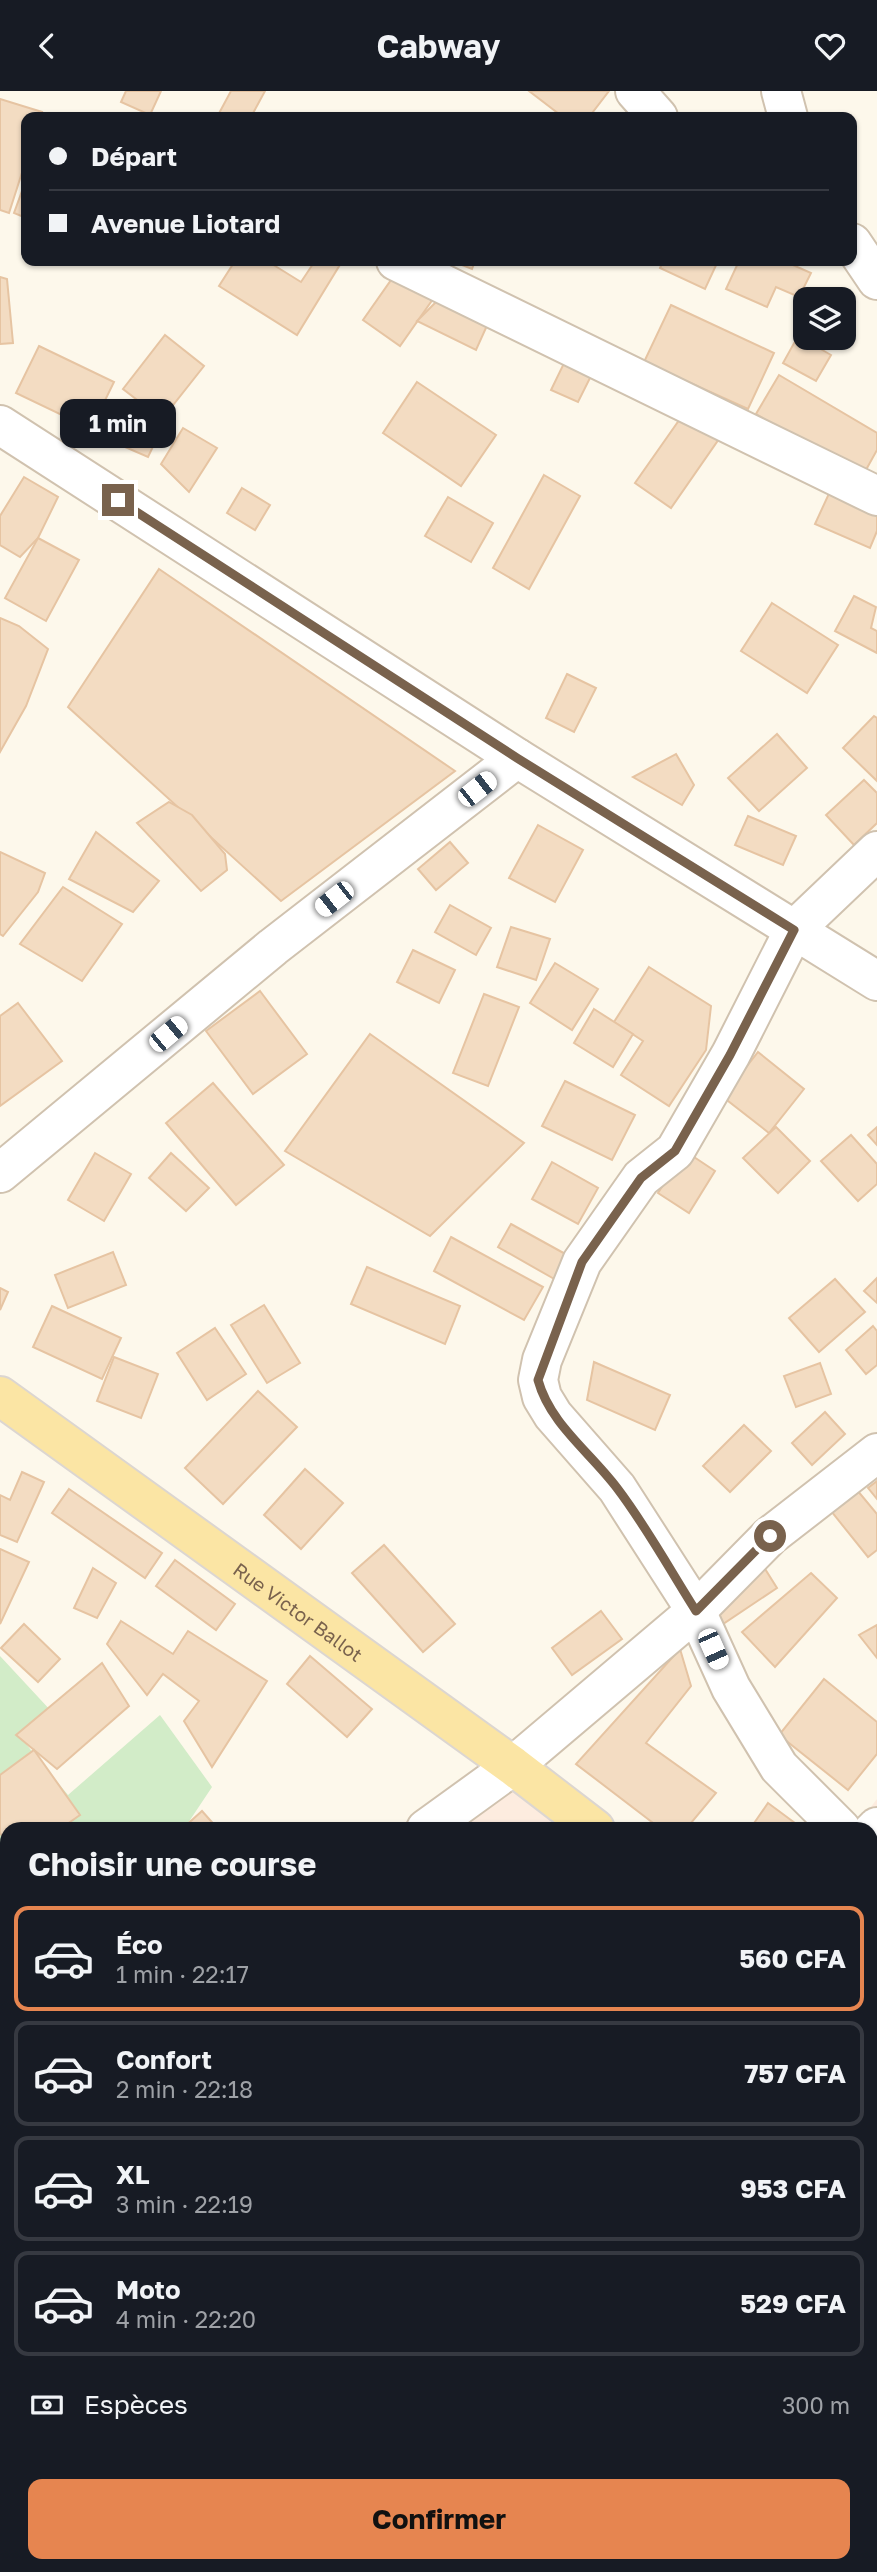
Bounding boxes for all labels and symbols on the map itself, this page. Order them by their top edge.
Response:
callout: 1 min [60,399,176,447]
route end [102,484,134,516]
car [454,768,501,810]
car [311,878,358,920]
car [146,1012,191,1056]
route start [754,1520,786,1552]
street label: Rue Victor Ballot [229,1557,368,1666]
car [695,1626,732,1672]

